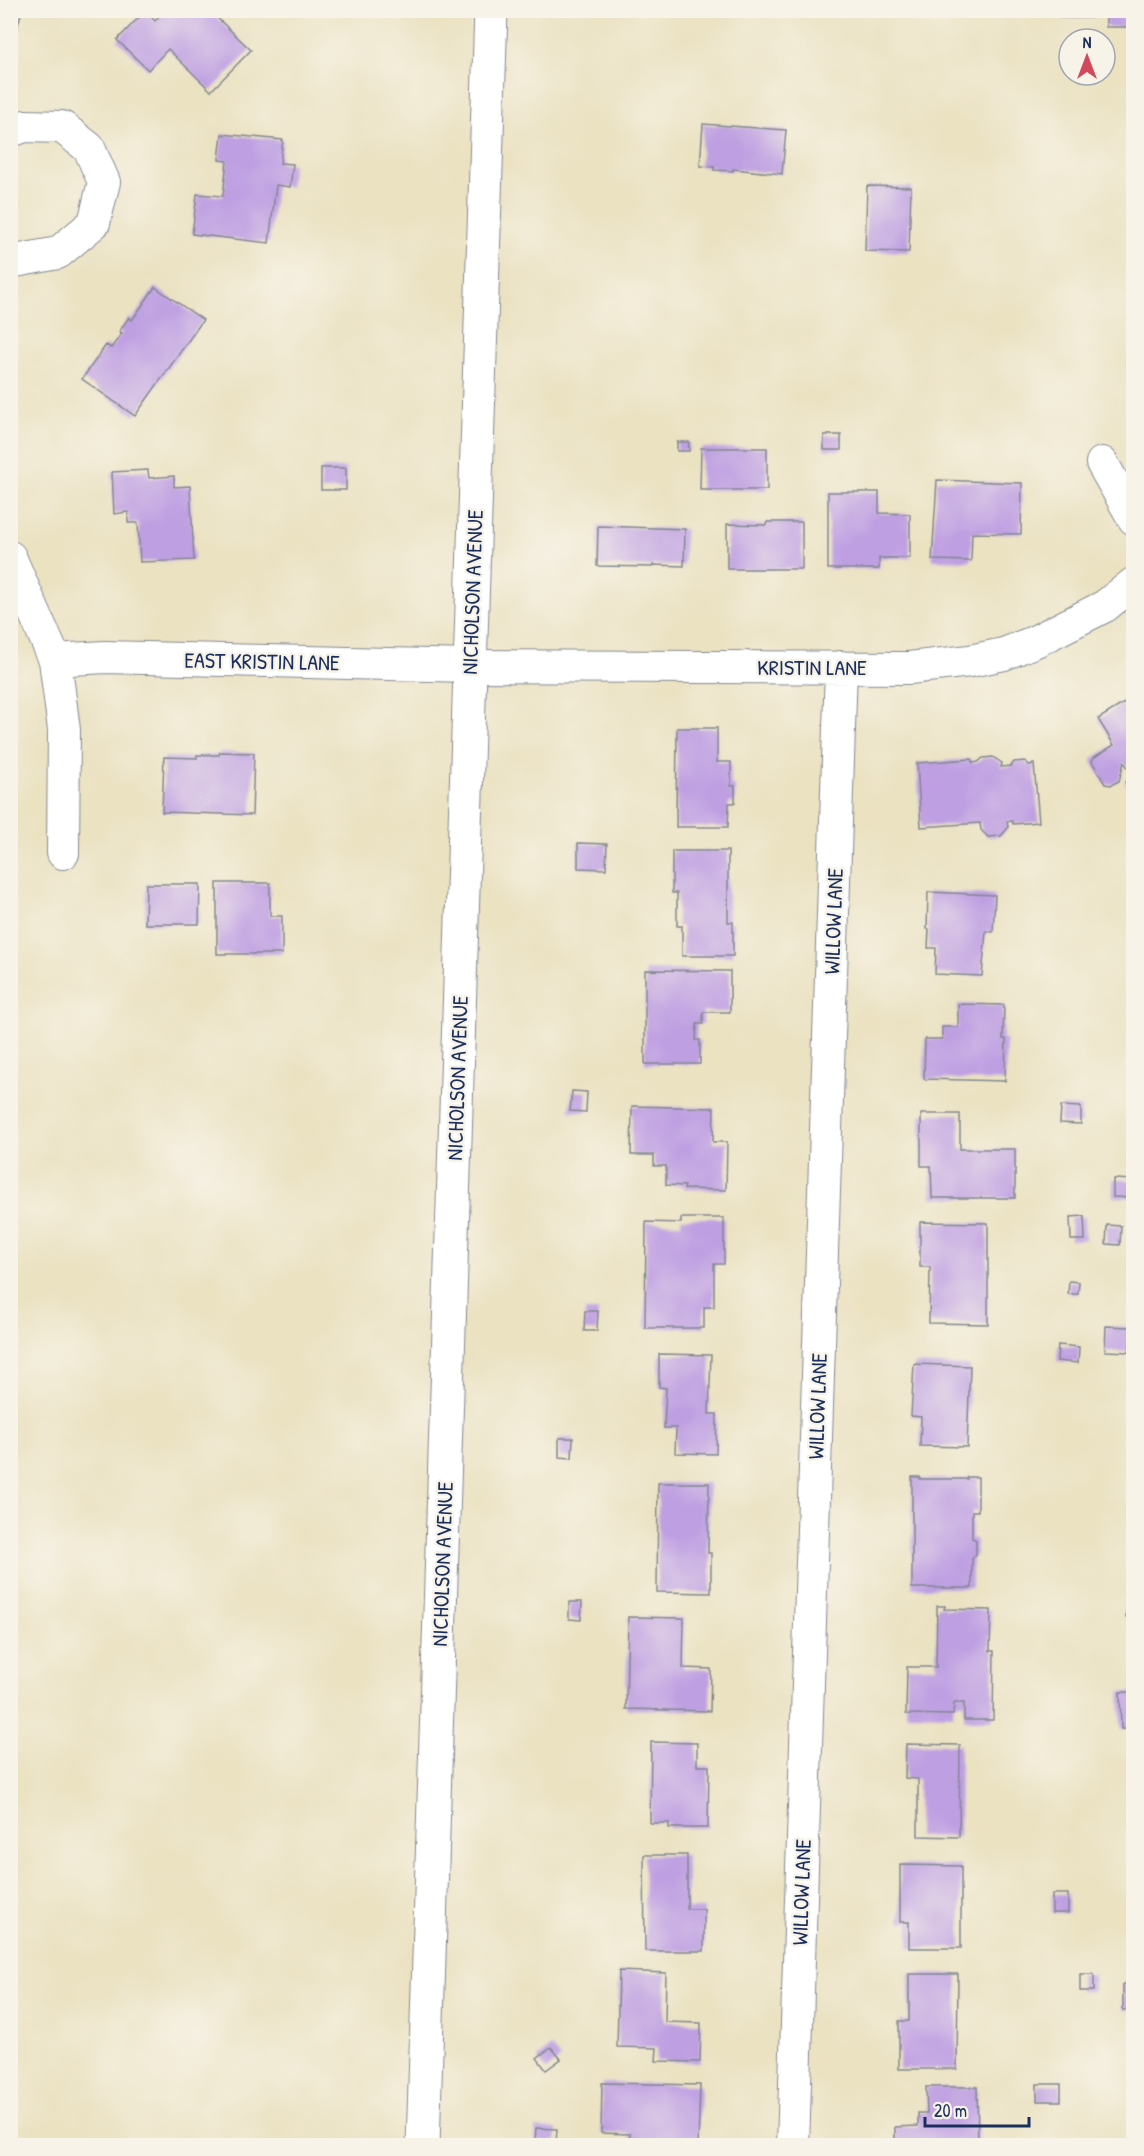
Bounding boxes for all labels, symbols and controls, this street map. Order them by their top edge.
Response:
north arrow [1057,27,1117,87]
text: N [1083,31,1092,53]
street label: NICHOLSON AVENUE [454,509,490,675]
street label: EAST KRISTIN LANE [184,645,340,677]
street label: KRISTIN LANE [757,652,867,682]
street label: WILLOW LANE [816,867,850,975]
street label: NICHOLSON AVENUE [439,995,475,1161]
street label: WILLOW LANE [800,1352,834,1460]
street label: NICHOLSON AVENUE [424,1481,460,1647]
street label: WILLOW LANE [784,1838,818,1946]
scale bar [925,2090,1028,2128]
text: 20 m [934,2098,967,2123]

